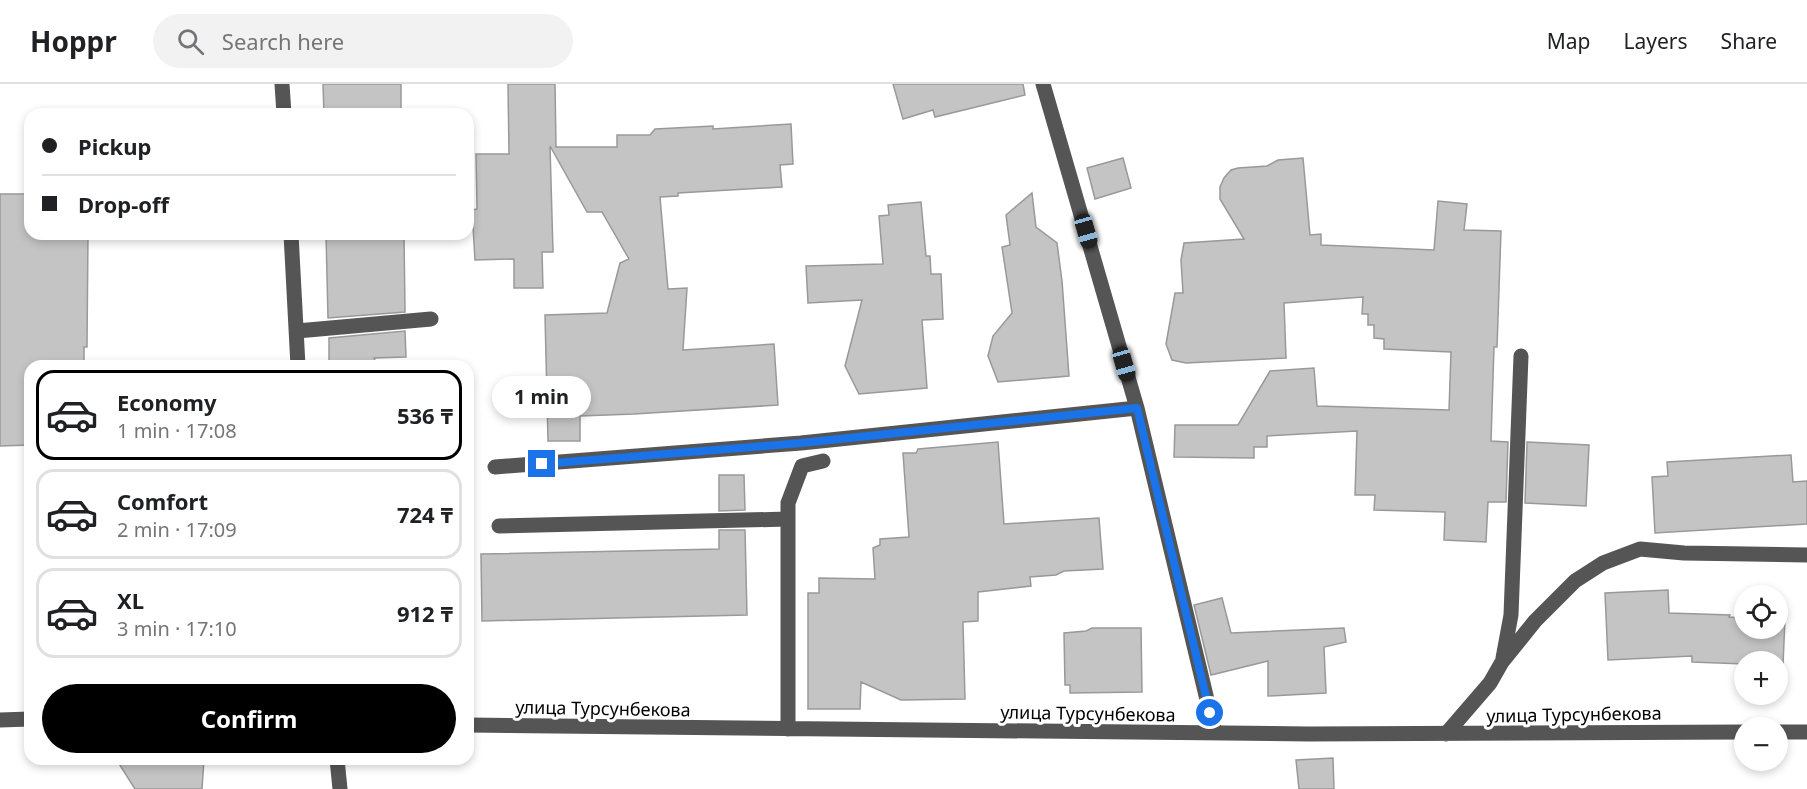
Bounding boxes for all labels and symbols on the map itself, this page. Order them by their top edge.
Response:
car [1072,211,1100,251]
car [1110,344,1138,384]
callout: 1 min [492,377,592,419]
route end [528,450,555,477]
street label: улица Турсунбекова [515,694,691,722]
street label: улица Турсунбекова [1000,699,1176,727]
route start [1196,699,1223,726]
street label: улица Турсунбекова [1486,700,1662,728]

